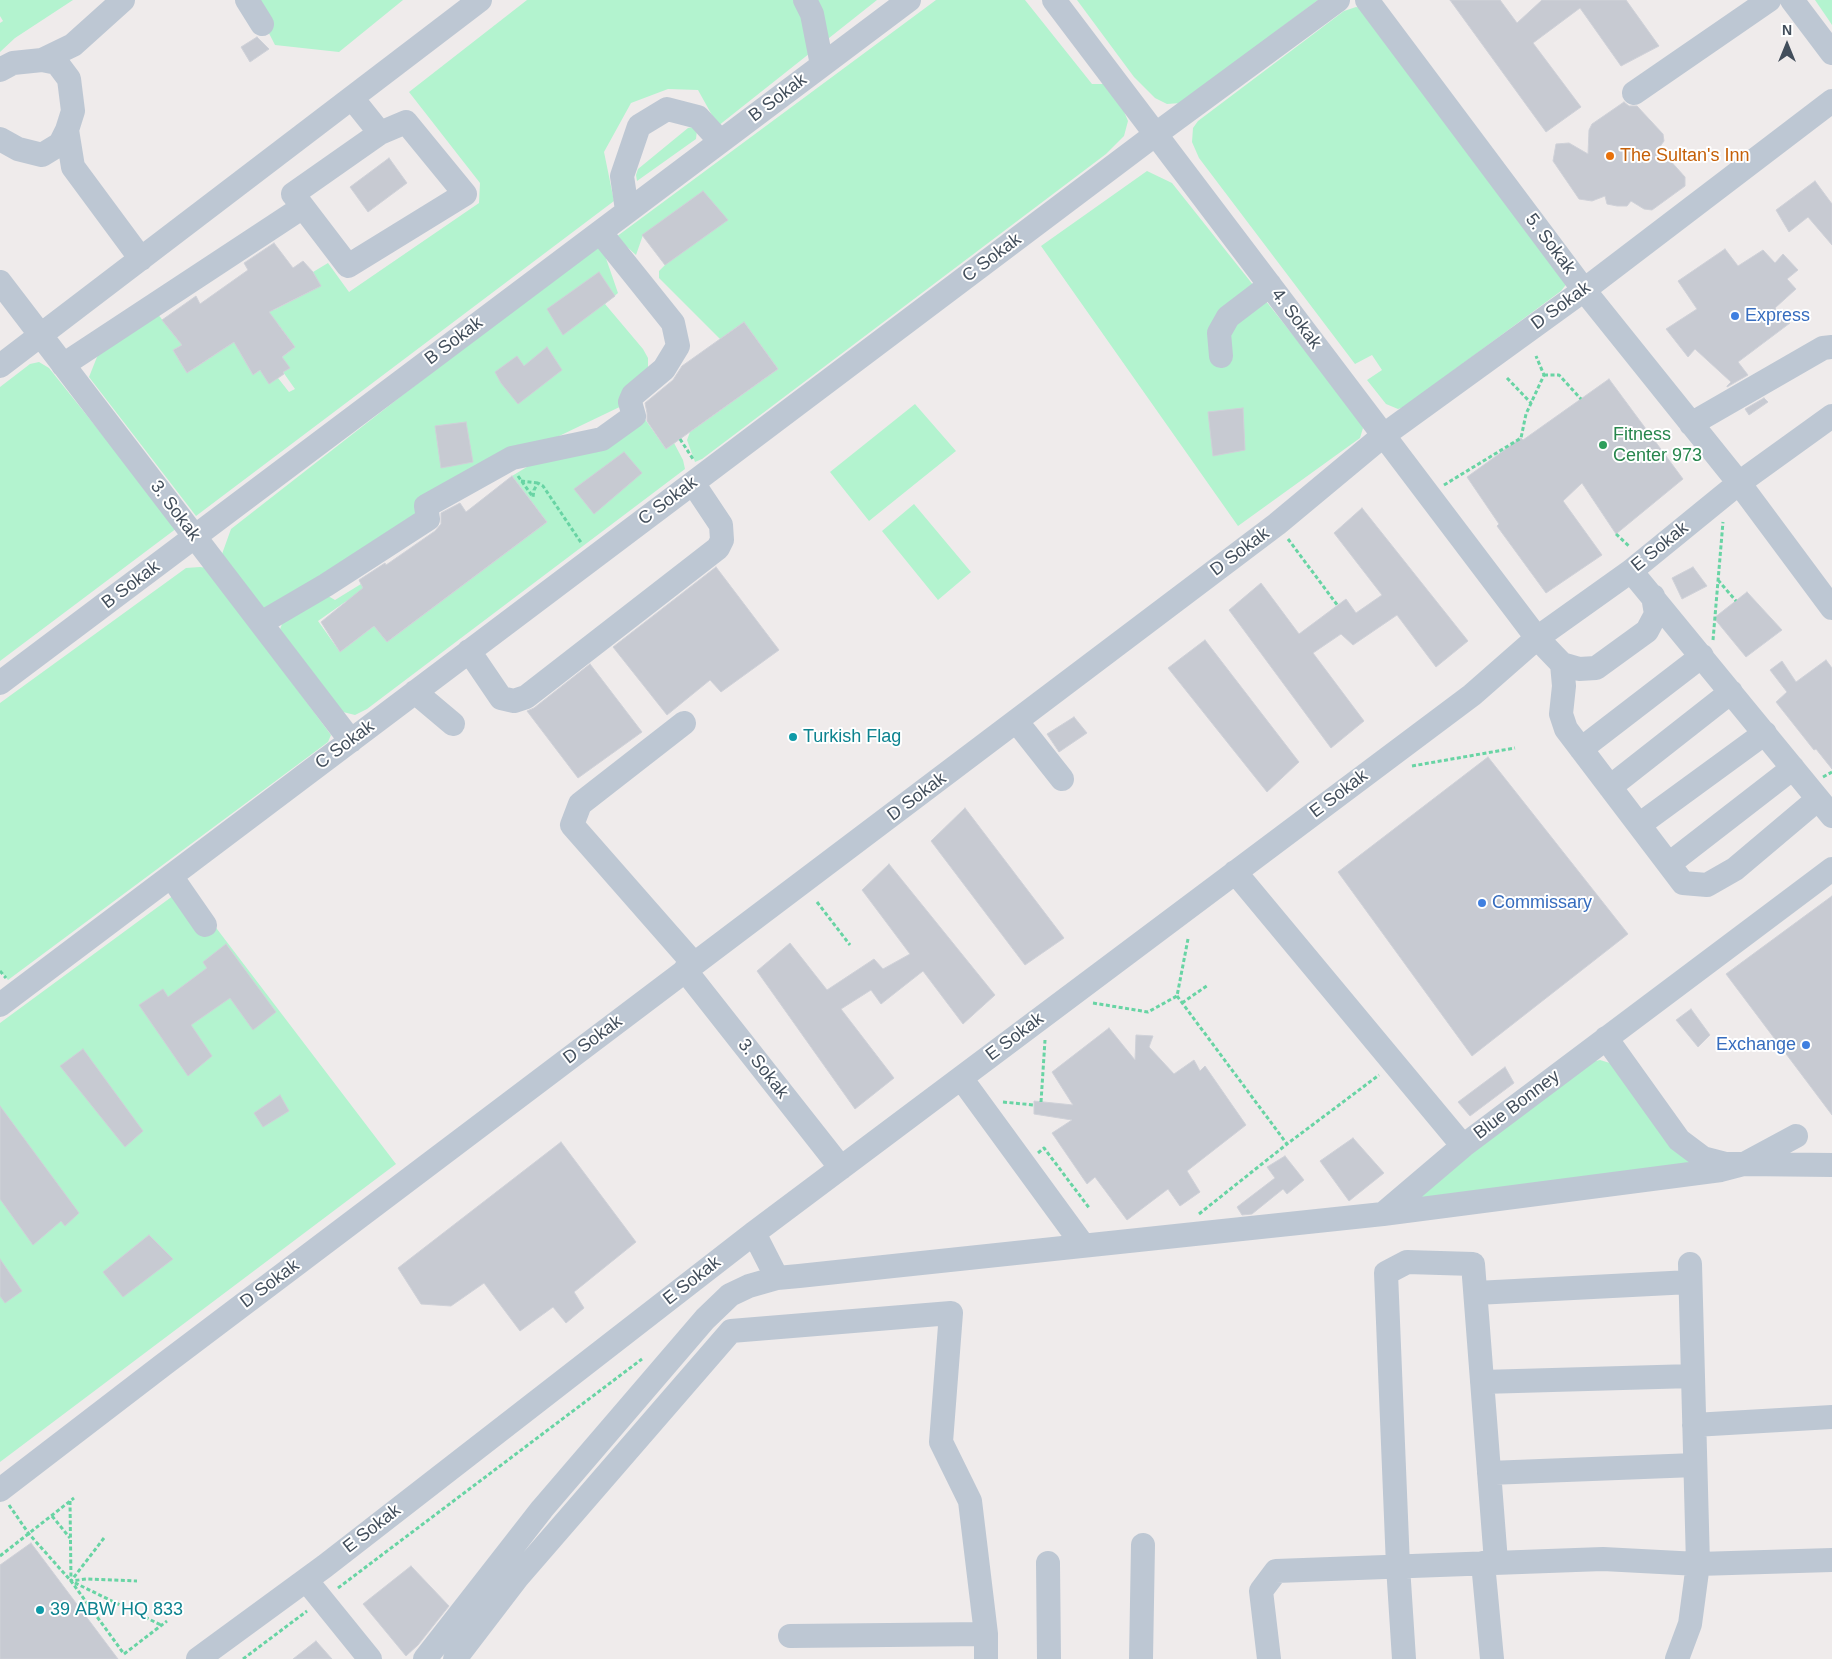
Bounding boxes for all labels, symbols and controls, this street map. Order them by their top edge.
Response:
north arrow [1762,20,1812,70]
text: N [1782,22,1792,38]
street label: B Sokak [745,69,811,127]
place label: The Sultan's Inn [1620,145,1750,167]
marker: The Sultan's Inn [1604,150,1616,162]
street label: 5. Sokak [1520,210,1580,278]
street label: C Sokak [958,229,1026,287]
street label: D Sokak [1527,277,1595,335]
street label: 4. Sokak [1266,285,1326,353]
place label: Express [1745,305,1810,327]
marker: Express [1729,310,1741,322]
street label: B Sokak [421,312,487,370]
place label: Fitness Center 973 [1613,424,1702,466]
marker: Fitness Center 973 [1597,439,1609,451]
street label: C Sokak [634,472,702,530]
street label: 3. Sokak [145,477,205,545]
street label: E Sokak [1627,518,1693,576]
street label: D Sokak [1206,523,1274,581]
street label: B Sokak [98,556,164,614]
street label: C Sokak [311,716,379,774]
place label: Turkish Flag [803,726,901,748]
marker: Turkish Flag [787,731,799,743]
street label: E Sokak [1306,765,1372,823]
street label: D Sokak [883,768,951,826]
place label: Commissary [1492,892,1592,914]
marker: Commissary [1476,897,1488,909]
street label: E Sokak [982,1008,1048,1066]
street label: D Sokak [559,1011,627,1069]
place label: Exchange [1716,1034,1796,1056]
street label: 3. Sokak [733,1035,793,1103]
marker: Exchange [1800,1039,1812,1051]
street label: Blue Bonney [1470,1066,1564,1144]
street label: E Sokak [659,1252,725,1310]
street label: D Sokak [236,1255,304,1313]
street label: E Sokak [339,1500,405,1558]
place label: 39 ABW HQ 833 [50,1599,183,1621]
marker: 39 ABW HQ 833 [34,1604,46,1616]

